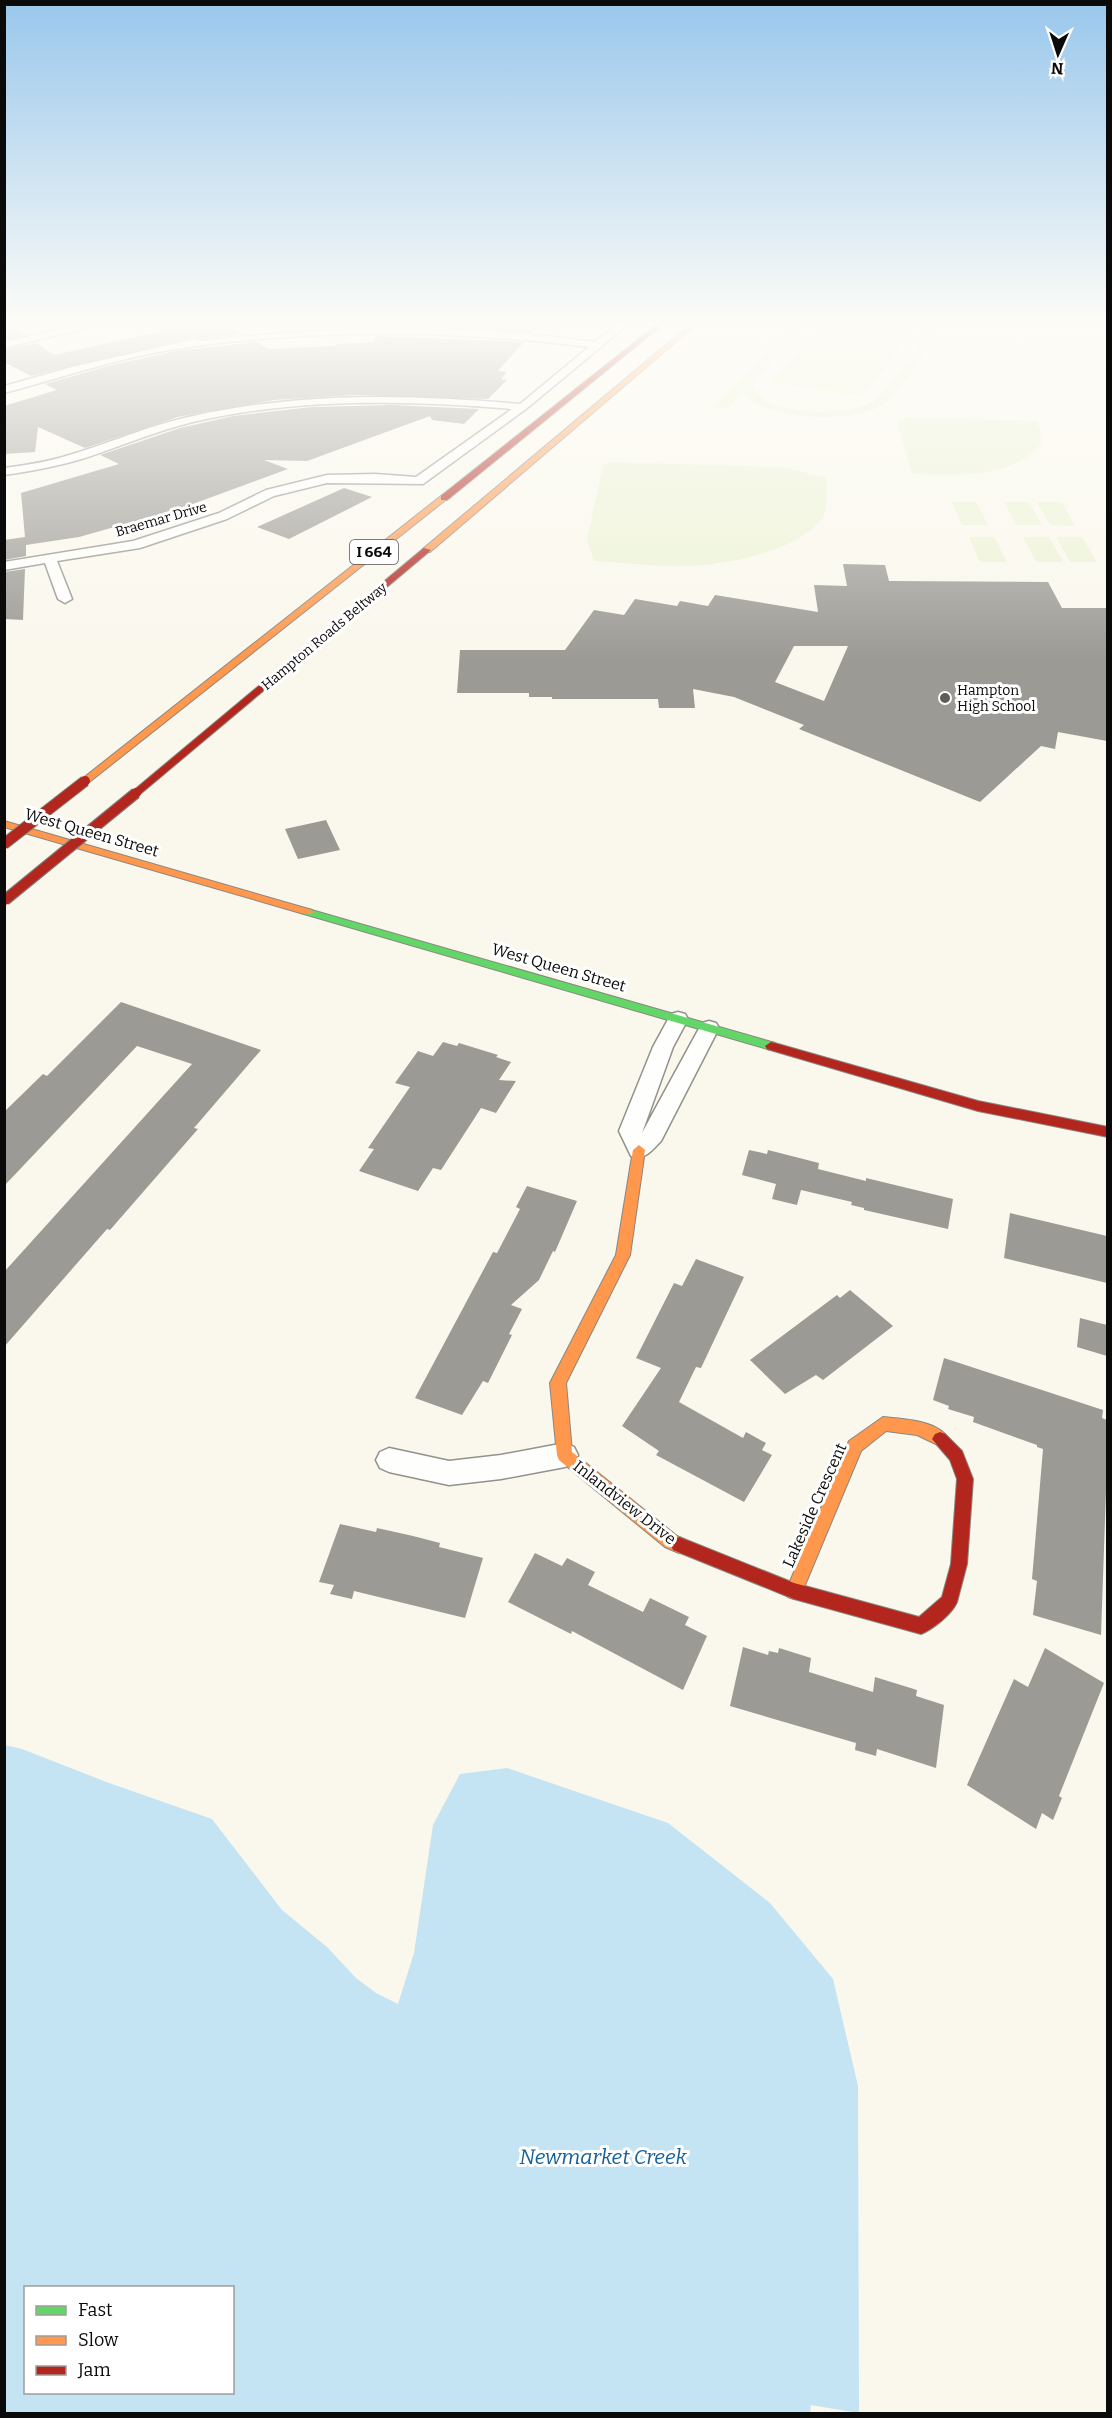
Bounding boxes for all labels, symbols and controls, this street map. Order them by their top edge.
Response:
north arrow [1028,24,1088,84]
text: N [1051,59,1064,78]
street label: Braemar Drive [113,498,209,541]
road number: I 664 [350,540,398,564]
street label: Hampton Roads Beltway [258,579,391,694]
place label: Hampton High School [957,682,1035,715]
marker: Hampton High School [938,691,952,705]
street label: West Queen Street [23,804,161,861]
street label: West Queen Street [490,939,628,996]
street label: Lakeside Crescent [779,1440,850,1570]
street label: Inlandview Drive [570,1456,680,1548]
water label: Newmarket Creek [519,2144,687,2170]
legend [24,2286,234,2394]
text: Fast [78,2299,113,2321]
text: Slow [78,2329,119,2351]
text: Jam [77,2359,111,2381]

